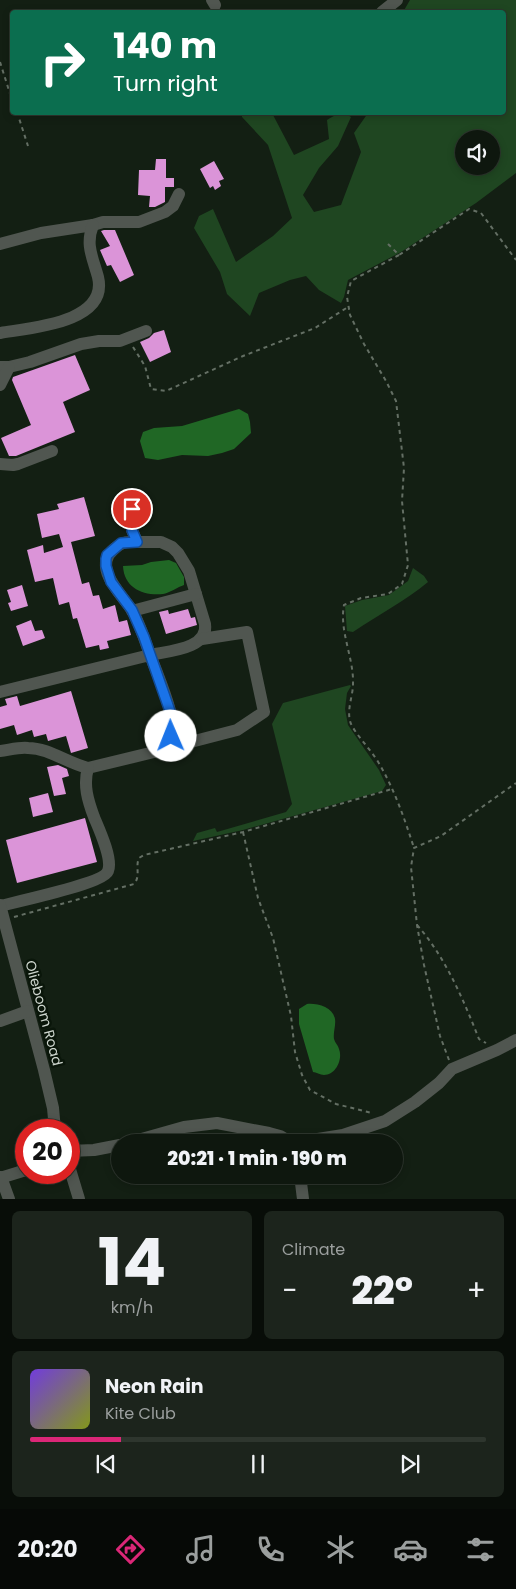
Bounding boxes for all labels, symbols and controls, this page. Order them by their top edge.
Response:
text: 140 m [113,21,217,70]
icon: right [30,30,95,95]
text: Turn right [113,68,218,99]
map controls [455,130,500,175]
button: sound [455,130,500,175]
pin [111,488,153,530]
icon: arrive [118,495,146,523]
position arrow [144,709,196,761]
street label: Olieboom Road [20,958,68,1068]
speed limit sign: 20 [15,1119,80,1184]
text: 20:21 · 1 min · 190 m [167,1145,347,1172]
text: 14 [98,1217,166,1308]
text: Climate [282,1238,345,1261]
text: 22° [351,1264,413,1317]
text: − [282,1271,297,1310]
text: + [467,1271,486,1310]
text: km/h [111,1296,153,1319]
text: Neon Rain [105,1373,204,1400]
text: Kite Club [105,1402,176,1425]
icon: previous [92,1450,120,1478]
icon: pause [244,1450,272,1478]
icon: next [396,1450,424,1478]
icon: directions [113,1532,148,1567]
icon: music [183,1532,218,1567]
icon: phone [253,1532,288,1567]
icon: climate [323,1532,358,1567]
icon: car [393,1532,428,1567]
icon: filters [463,1532,498,1567]
text: 20:20 [18,1534,78,1565]

